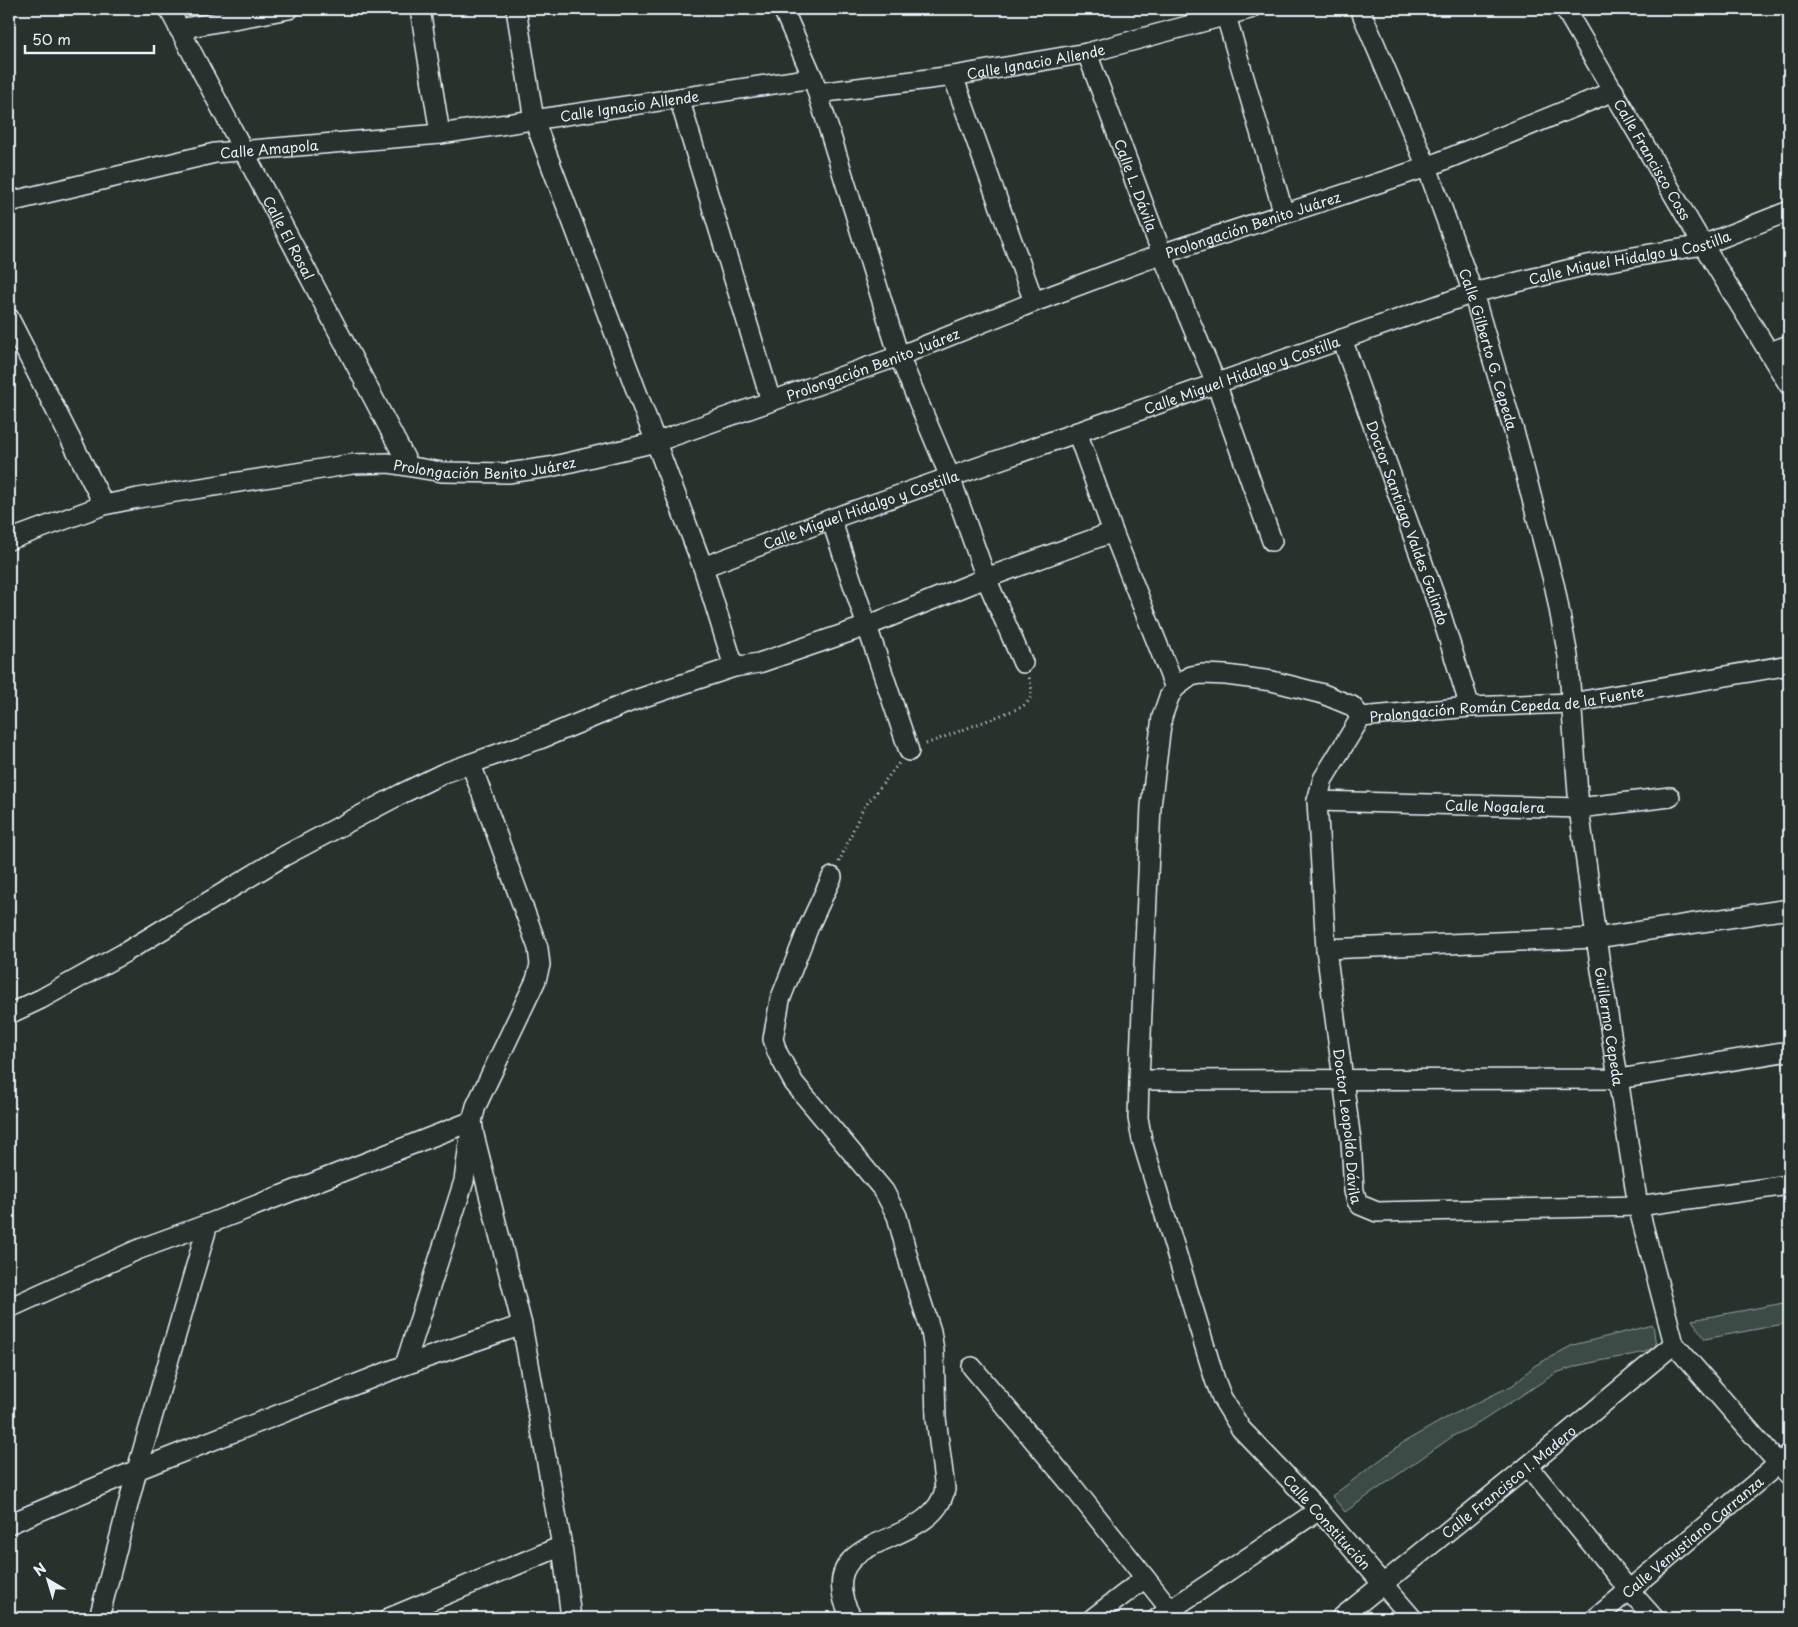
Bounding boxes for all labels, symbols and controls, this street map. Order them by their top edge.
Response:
scale bar [25,22,154,54]
text: 50 m [32,27,71,50]
street label: Calle Ignacio Allende [965,38,1107,84]
street label: Calle Ignacio Allende [559,85,701,126]
street label: Calle Francisco Coss [1609,95,1697,224]
street label: Calle Amapola [219,134,319,163]
street label: Calle L. Dávila [1109,136,1163,235]
street label: Prolongación Benito Juárez [1162,186,1343,263]
street label: Calle El Rosal [258,192,320,283]
street label: Calle Miguel Hidalgo y Costilla [1526,225,1734,289]
street label: Calle Gilberto G. Cepeda [1454,265,1524,433]
street label: Prolongación Benito Juárez [783,322,963,406]
street label: Calle Miguel Hidalgo y Costilla [1141,330,1343,419]
street label: Doctor Santiago Valdes Galindo [1362,417,1454,628]
street label: Prolongación Benito Juárez [392,451,578,484]
street label: Calle Miguel Hidalgo y Costilla [760,464,962,554]
street label: Prolongación Román Cepeda de la Fuente [1368,680,1646,727]
street label: Calle Nogalera [1445,794,1546,818]
street label: Guillermo Cepeda [1590,965,1630,1088]
street label: Doctor Leopoldo Dávila [1328,1047,1368,1206]
street label: Calle Francisco I. Madero [1437,1420,1580,1543]
street label: Calle Constitución [1278,1470,1376,1574]
street label: Calle Venustiano Carranza [1617,1470,1768,1603]
north arrow [22,1554,72,1604]
text: N [29,1558,51,1581]

